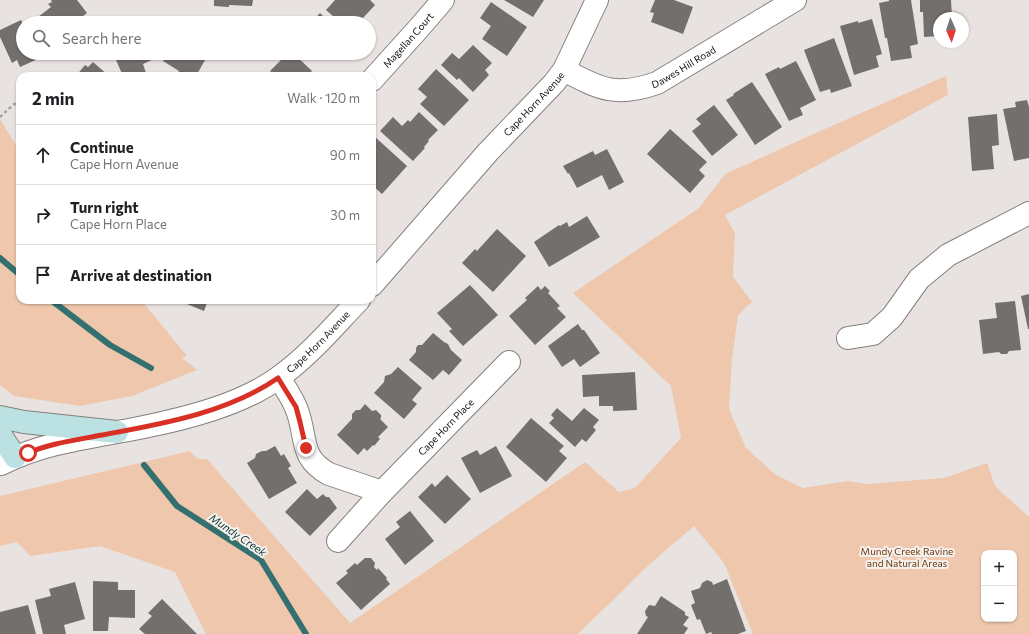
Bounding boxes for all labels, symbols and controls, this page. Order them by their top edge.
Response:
street label: Magellan Court [380,10,436,70]
north arrow [933,12,969,48]
search box [16,16,376,60]
icon: search [30,27,52,49]
text: Search here [62,29,141,47]
street label: Dawes Hill Road [650,43,718,90]
street label: Cape Horn Avenue [501,69,567,138]
text: 2 min [32,88,74,109]
text: Walk · 120 m [287,90,360,106]
text: Continue [70,138,134,156]
icon: ahead [32,144,54,166]
text: 90 m [330,147,360,163]
text: Cape Horn Avenue [70,156,179,172]
text: Turn right [70,198,139,216]
icon: right [32,204,54,226]
text: 30 m [330,207,360,223]
text: Cape Horn Place [70,216,167,232]
icon: arrive [32,264,54,286]
text: Arrive at destination [70,266,212,284]
street label: Cape Horn Avenue [284,308,352,375]
street label: Cape Horn Place [415,396,476,458]
route end [297,439,315,457]
route start [19,444,37,462]
water label: Mundy Creek [207,511,270,559]
park label: Mundy Creek Ravine and Natural Areas [861,545,953,569]
map controls [981,550,1017,622]
button: + [981,550,1017,586]
button: − [981,586,1017,622]

